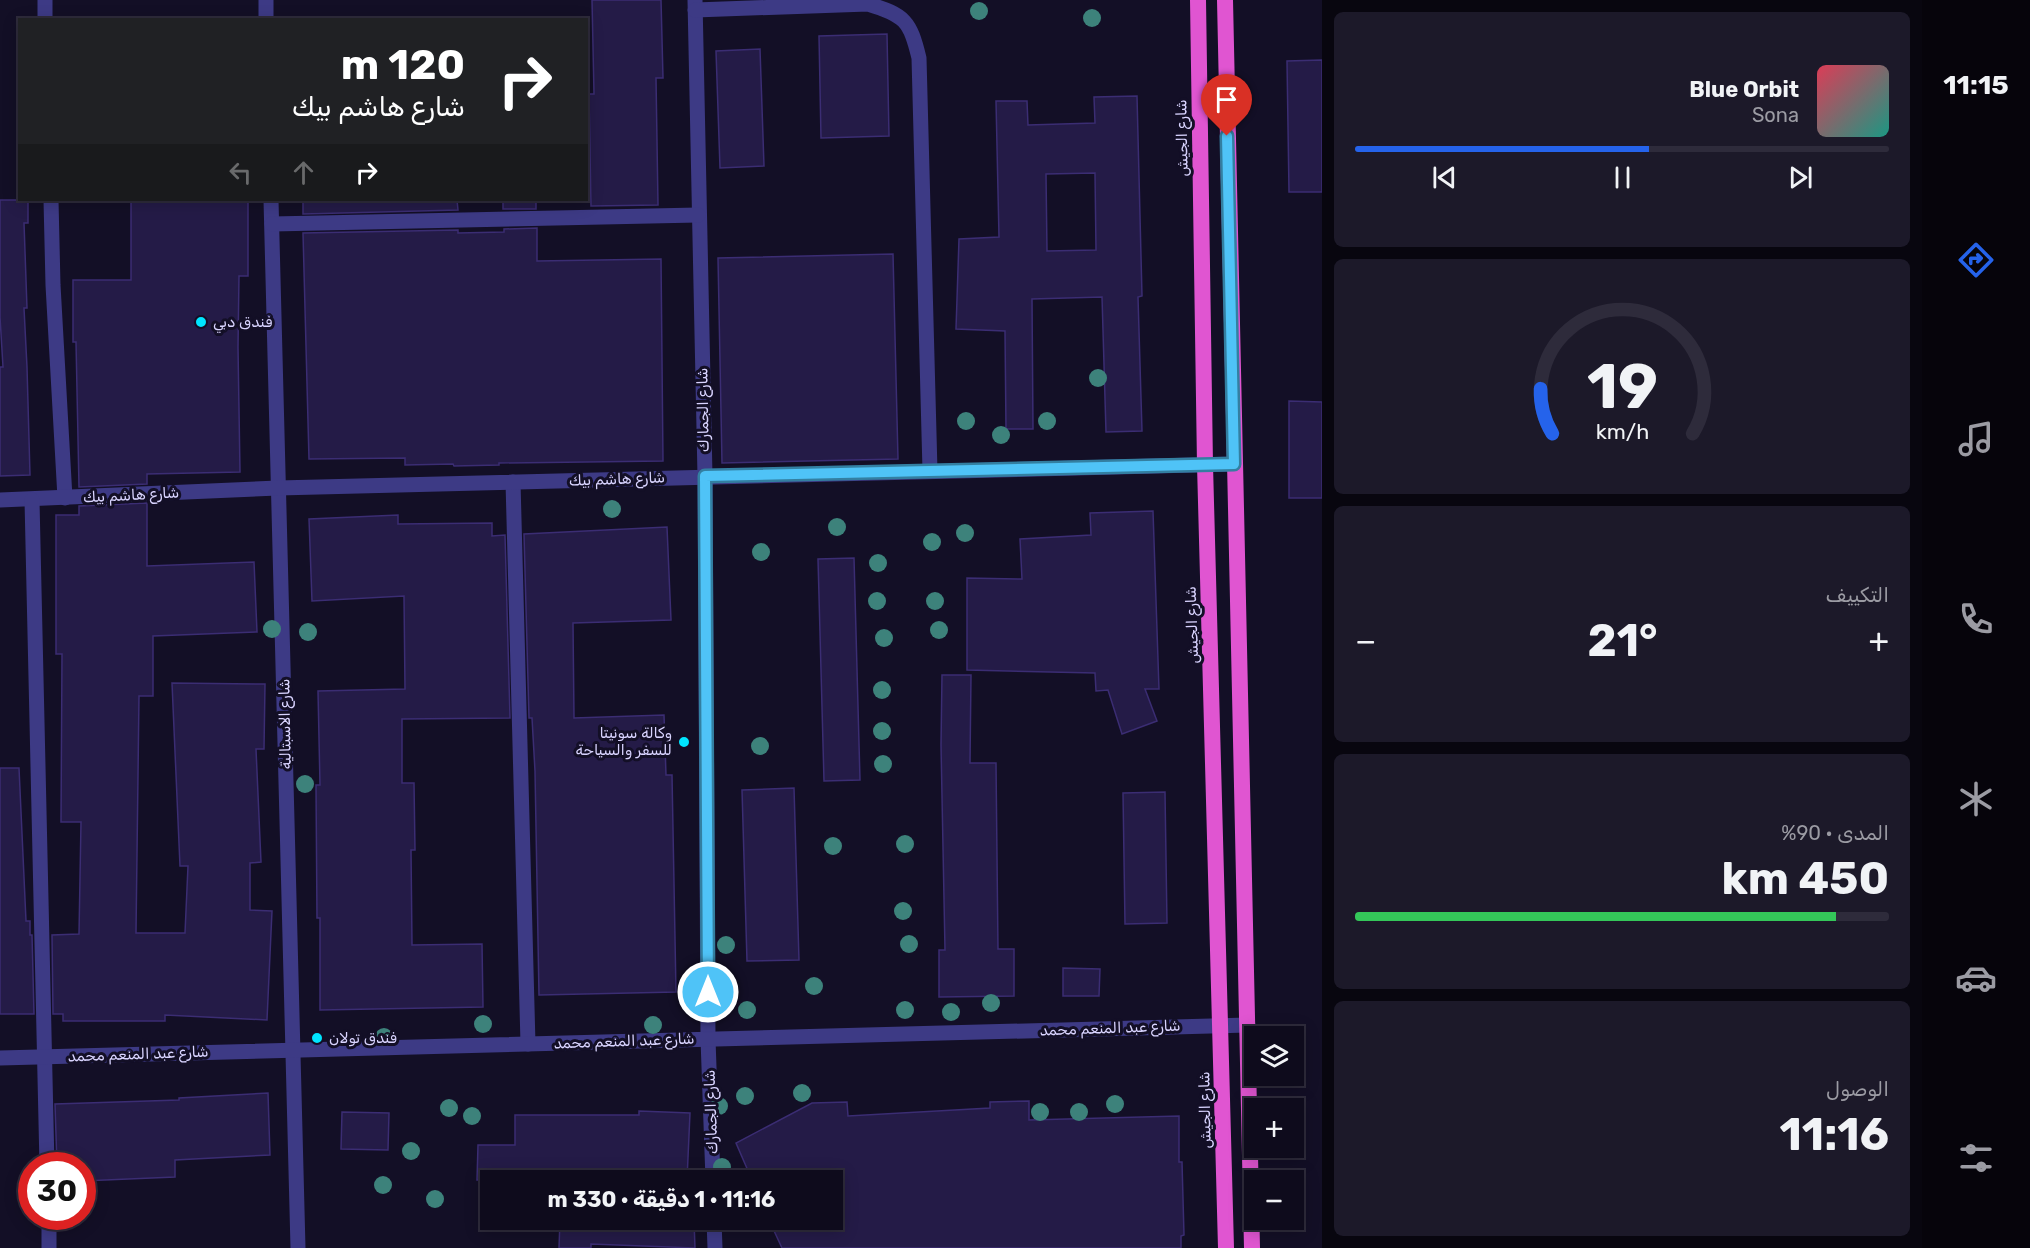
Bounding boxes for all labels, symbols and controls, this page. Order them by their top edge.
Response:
text: 120 m [341,40,465,90]
icon: right [486,42,564,120]
text: 11:15 [1943,69,2009,101]
pin [1201,74,1252,136]
text: Blue Orbit [1689,76,1799,103]
icon: arrive [1210,83,1243,116]
text: شارع هاشم بيك [292,91,465,123]
street label: شارع الجيش [1172,99,1194,177]
text: Sona [1752,103,1799,127]
icon: left [224,156,257,189]
icon: ahead [287,156,320,189]
icon: right [350,156,383,189]
icon: previous [1428,161,1461,194]
icon: pause [1606,161,1639,194]
icon: next [1784,161,1817,194]
icon: directions [1955,239,1997,281]
place label: فندق دبي [213,313,272,334]
marker: فندق دبي [194,315,208,329]
text: 19 [1586,350,1658,424]
street label: شارع الجمارك [693,368,715,452]
icon: music [1955,418,1997,460]
text: km/h [1595,419,1649,444]
street label: شارع هاشم بيك [569,468,665,492]
street label: شارع هاشم بيك [82,483,180,509]
text: التكييف [1826,583,1889,607]
street label: شارع الجيش [1182,586,1204,664]
icon: phone [1955,598,1997,640]
text: 21° [1587,614,1658,667]
text: − [1355,621,1376,660]
text: + [1868,621,1889,660]
street label: شارع الاسبتالية [275,678,297,770]
place label: وكالة سونيتا للسفر والسياحة [576,724,672,760]
marker: وكالة سونيتا للسفر والسياحة [677,735,691,749]
icon: climate [1955,778,1997,820]
text: المدى · 90% [1781,821,1889,845]
text: 450 km [1721,852,1889,905]
icon: car [1955,957,1997,999]
position arrow [676,960,740,1024]
street label: شارع عبد المنعم محمد [1039,1017,1181,1041]
map controls [1244,1026,1304,1230]
button: layers [1244,1026,1304,1086]
place label: فندق تولان [329,1029,397,1047]
street label: شارع عبد المنعم محمد [553,1030,695,1054]
marker: فندق تولان [310,1031,324,1045]
street label: شارع عبد المنعم محمد [67,1043,209,1067]
street label: شارع الجمارك [701,1069,723,1155]
street label: شارع الجيش [1195,1071,1217,1149]
text: الوصول [1826,1077,1889,1101]
button: + [1244,1098,1304,1158]
text: 11:16 [1779,1108,1889,1161]
icon: filters [1955,1137,1997,1179]
speed limit sign: 30 [18,1152,96,1230]
button: − [1244,1170,1304,1230]
text: 11:16 · 1 دقيقة · 330 m [548,1186,775,1213]

